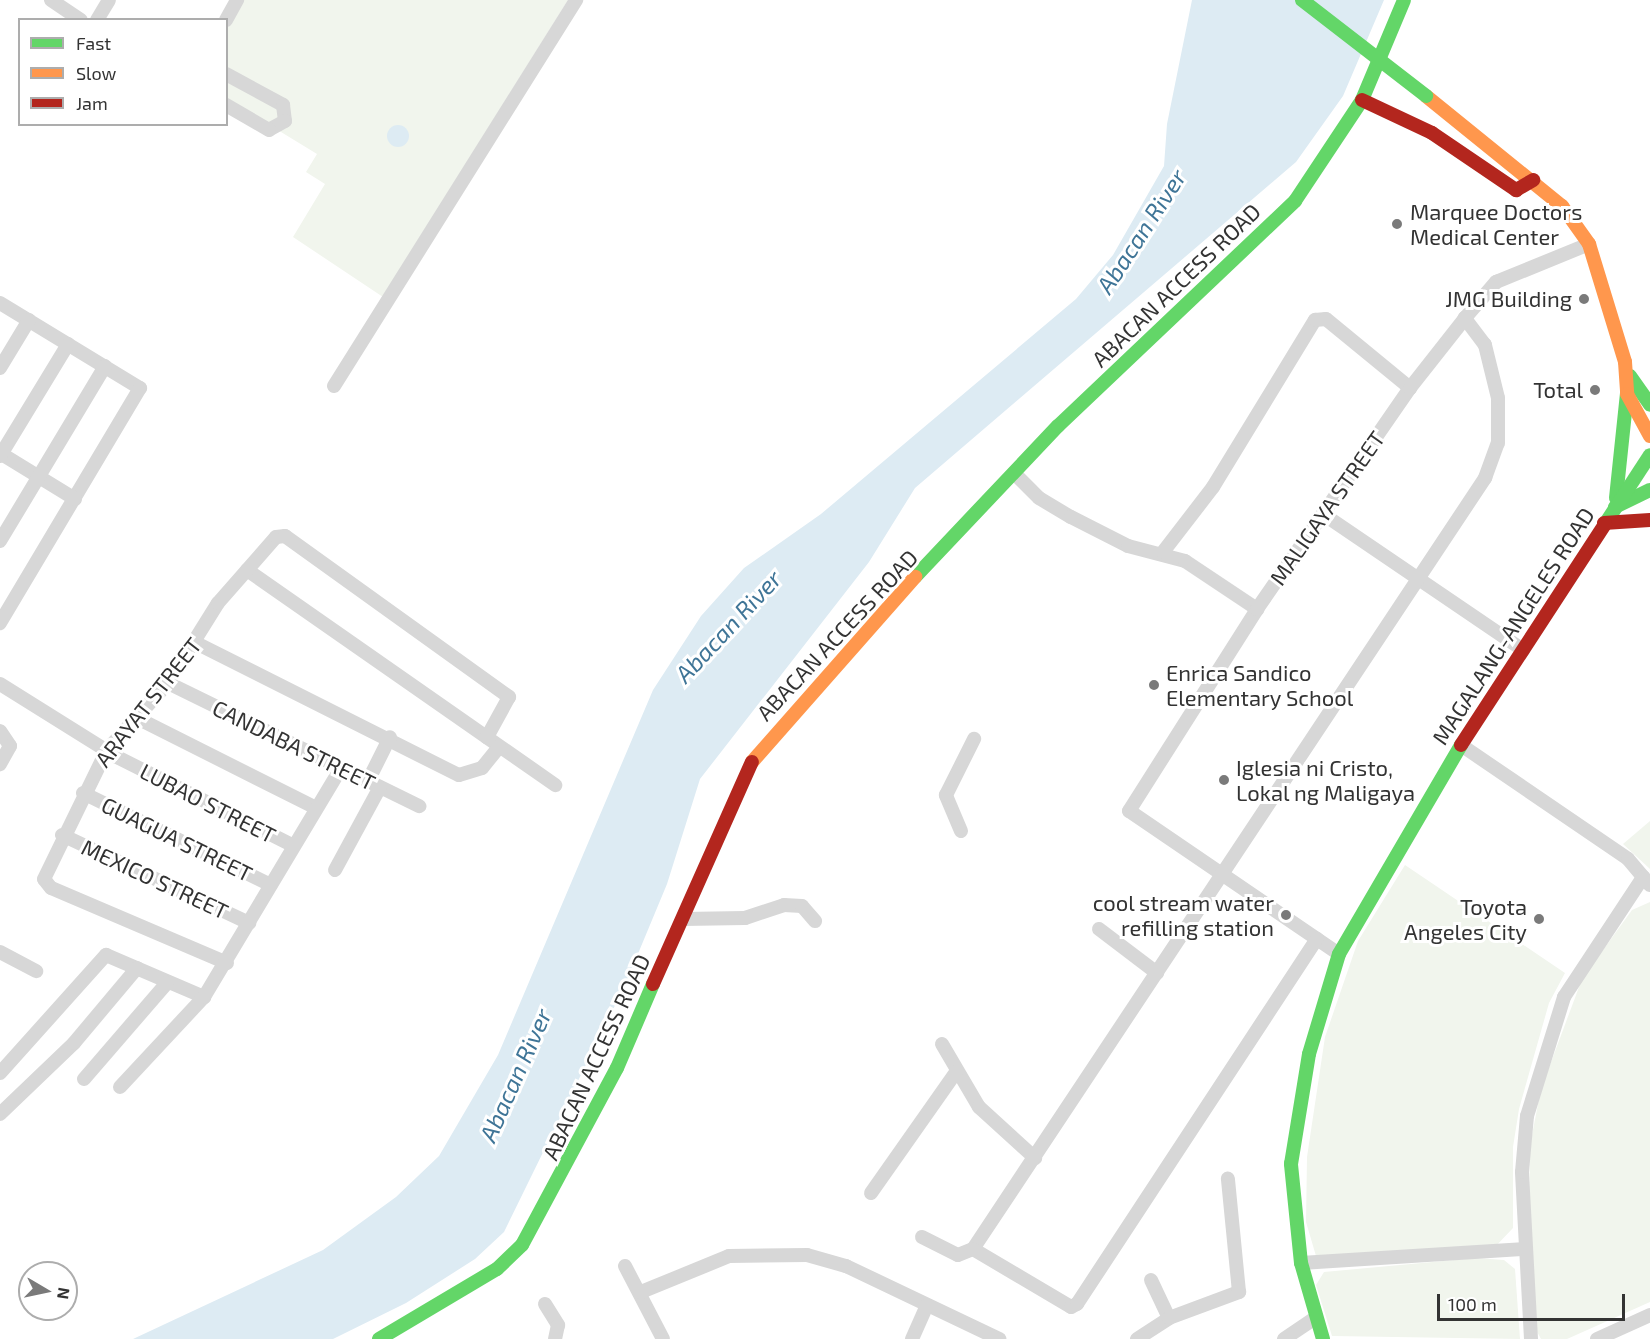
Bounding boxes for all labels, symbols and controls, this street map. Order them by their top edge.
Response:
legend [18,18,228,126]
text: Fast [76,32,111,54]
text: Slow [76,62,116,84]
text: Jam [76,92,108,114]
water label: Abacan River [1090,163,1192,299]
street label: ABACAN ACCESS ROAD [1086,198,1266,372]
place label: Marquee Doctors Medical Center [1410,198,1582,249]
marker: Marquee Doctors Medical Center [1388,215,1406,233]
place label: JMG Building [1445,286,1572,312]
marker: JMG Building [1577,292,1591,306]
place label: Total [1533,377,1583,403]
marker: Total [1588,383,1602,397]
street label: MALIGAYA STREET [1264,426,1390,590]
street label: MAGALANG-ANGELES ROAD [1426,503,1600,749]
street label: ABACAN ACCESS ROAD [751,544,923,726]
water label: Abacan River [669,564,787,688]
street label: ARAYAT STREET [89,632,207,772]
place label: Enrica Sandico Elementary School [1166,659,1354,710]
marker: Enrica Sandico Elementary School [1147,678,1161,692]
street label: CANDABA STREET [208,694,380,796]
place label: Iglesia ni Cristo, Lokal ng Maligaya [1236,754,1416,806]
street label: LUBAO STREET [136,758,280,848]
marker: Iglesia ni Cristo, Lokal ng Maligaya [1217,773,1231,787]
street label: GUAGUA STREET [97,791,257,887]
street label: MEXICO STREET [77,833,233,925]
place label: cool stream water refilling station [1092,889,1274,940]
place label: Toyota Angeles City [1404,893,1527,944]
marker: cool stream water refilling station [1279,908,1293,922]
marker: Toyota Angeles City [1532,912,1546,926]
street label: ABACAN ACCESS ROAD [537,950,655,1164]
water label: Abacan River [473,1004,557,1146]
north arrow [18,1261,78,1321]
scale bar [1440,1282,1628,1320]
text: N [54,1286,75,1301]
text: 100 m [1448,1293,1497,1315]

